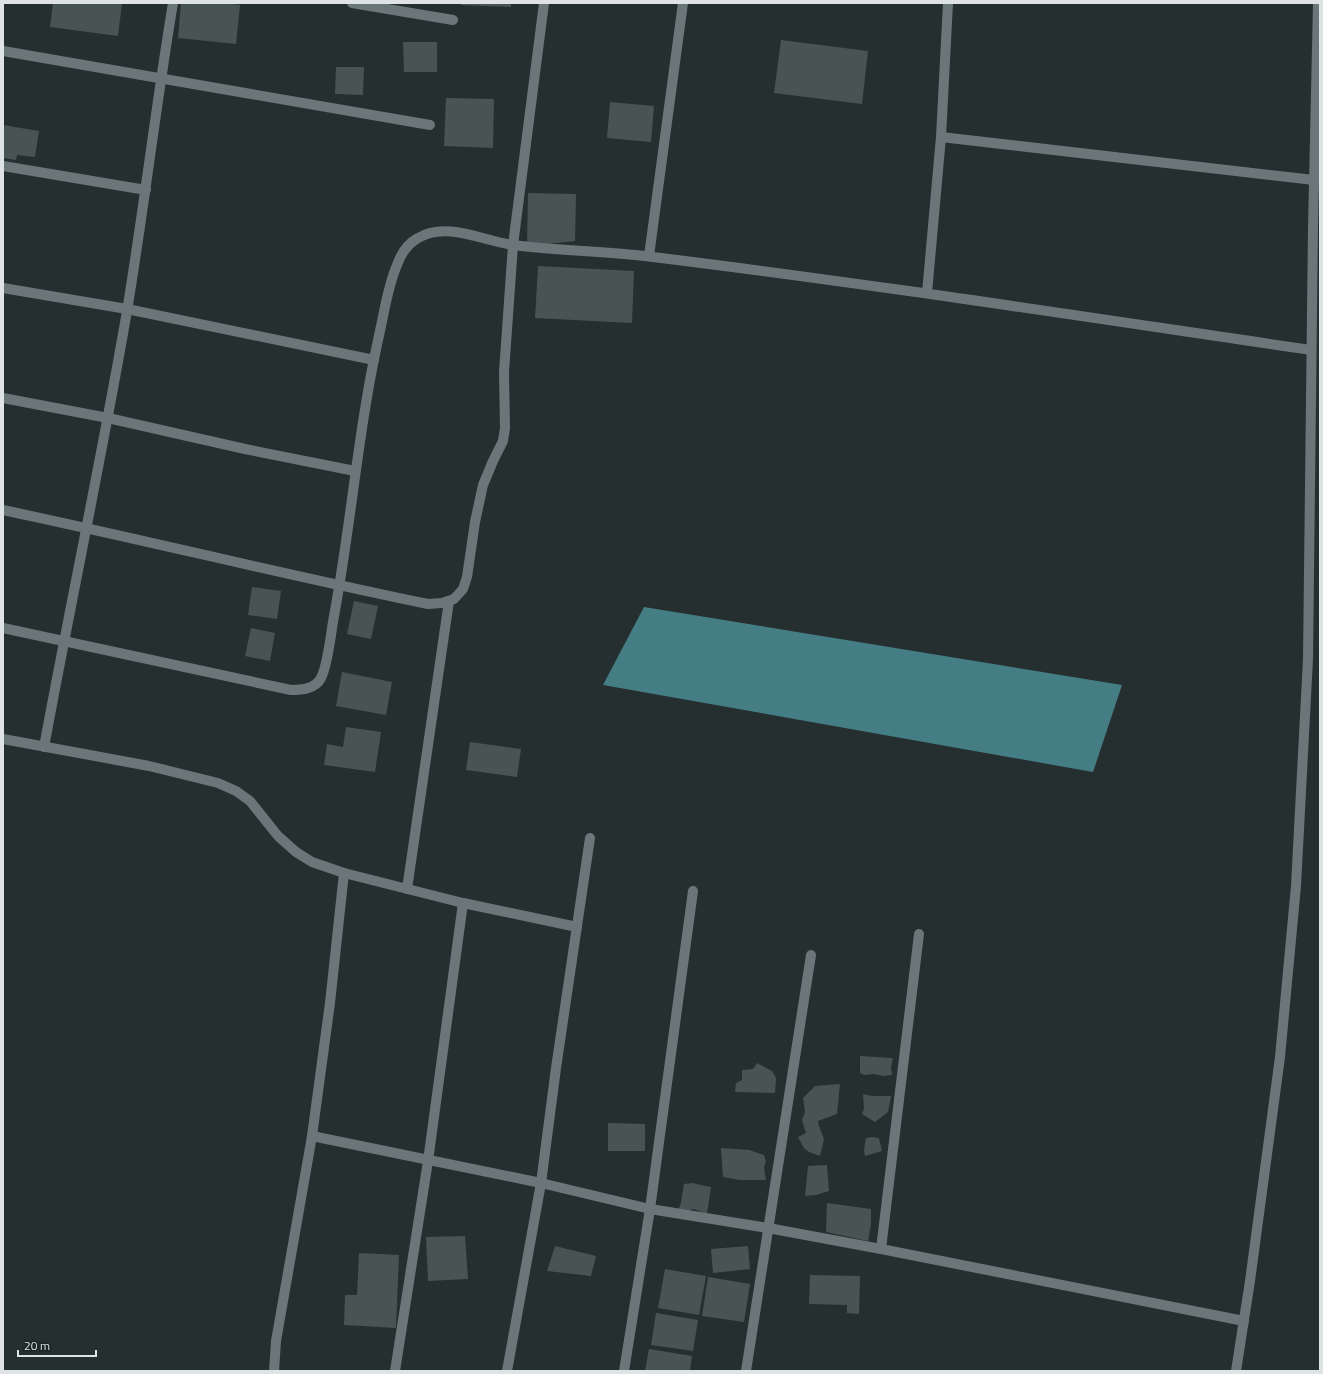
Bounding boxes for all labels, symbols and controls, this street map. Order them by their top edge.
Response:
scale bar [18,1332,96,1358]
text: 20 m [24,1336,50,1355]

